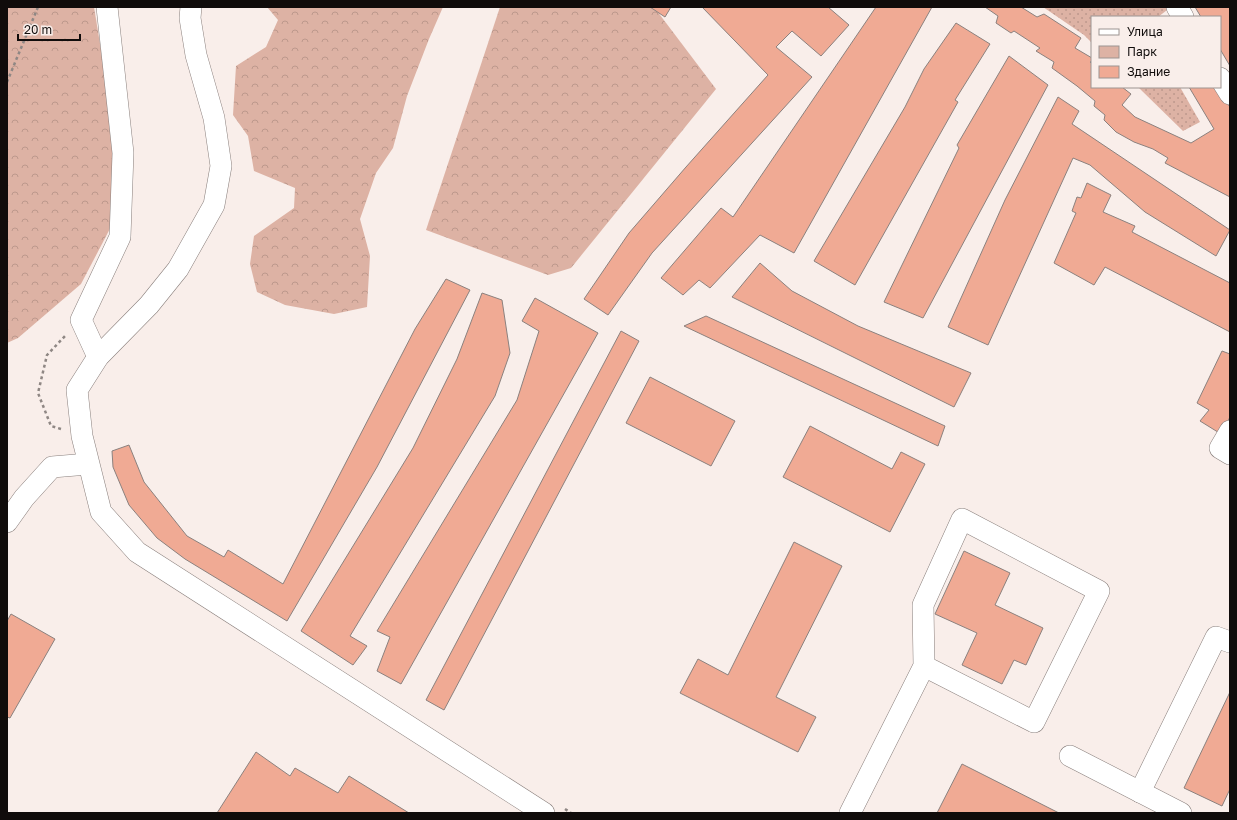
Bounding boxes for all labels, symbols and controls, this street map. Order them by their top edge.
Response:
scale bar [18,16,80,42]
legend [1091,16,1221,88]
text: 20 m [24,22,52,37]
text: Улица [1127,24,1163,39]
text: Парк [1127,44,1157,59]
text: Здание [1127,64,1170,79]

